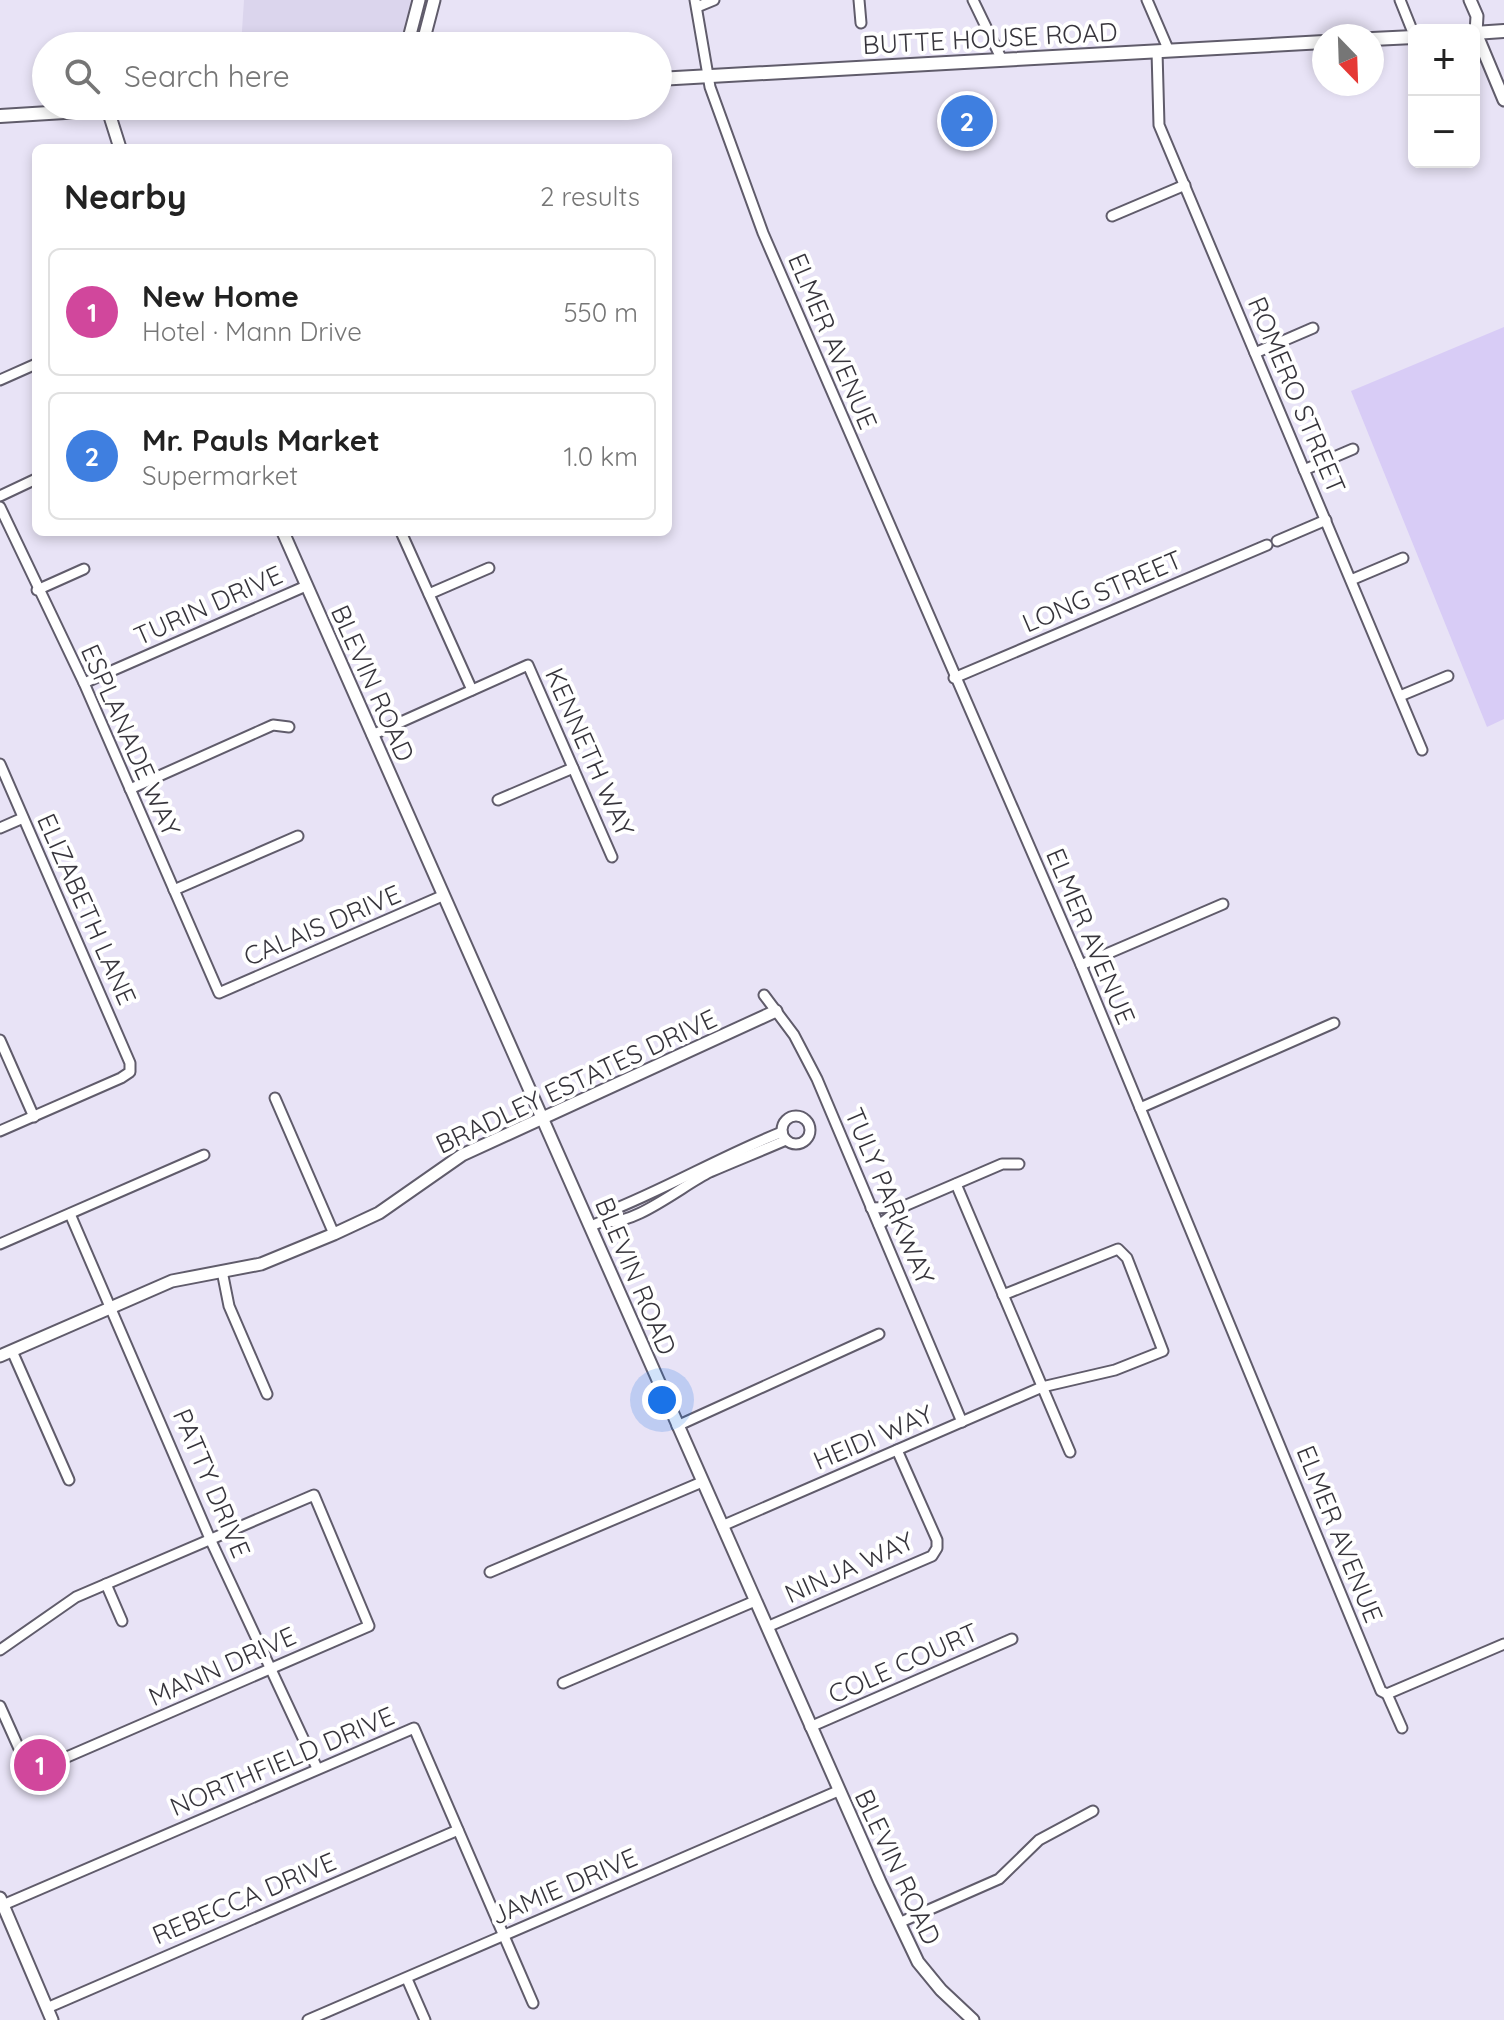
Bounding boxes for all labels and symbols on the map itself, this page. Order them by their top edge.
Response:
street label: BUTTE HOUSE ROAD [862,15,1118,61]
north arrow [1312,24,1384,96]
pin: 2 [941,91,993,151]
street label: ELMER AVENUE [781,248,885,434]
street label: ROMERO STREET [1241,292,1353,498]
street label: LONG STREET [1017,542,1187,640]
street label: TURIN DRIVE [129,558,287,652]
street label: BLEVIN ROAD [324,600,422,766]
street label: ESPLANADE WAY [74,639,188,842]
street label: KENNETH WAY [538,662,642,842]
street label: ELIZABETH LANE [30,808,144,1010]
street label: ELMER AVENUE [1039,843,1143,1029]
street label: CALAIS DRIVE [239,877,405,973]
street label: BRADLEY ESTATES DRIVE [430,1001,722,1161]
street label: TULY PARKWAY [838,1103,942,1290]
street label: BLEVIN ROAD [588,1192,684,1360]
your location [642,1380,682,1420]
street label: HEIDI WAY [808,1397,938,1477]
street label: PATTY DRIVE [166,1403,258,1563]
street label: ELMER AVENUE [1289,1441,1391,1627]
street label: NINJA WAY [779,1524,919,1610]
street label: COLE COURT [823,1615,983,1711]
street label: MANN DRIVE [143,1619,301,1713]
street label: NORTHFIELD DRIVE [165,1699,399,1823]
pin: 1 [14,1735,66,1795]
street label: BLEVIN ROAD [848,1784,948,1950]
street label: JAMIE DRIVE [486,1840,642,1932]
street label: REBECCA DRIVE [147,1844,341,1952]

